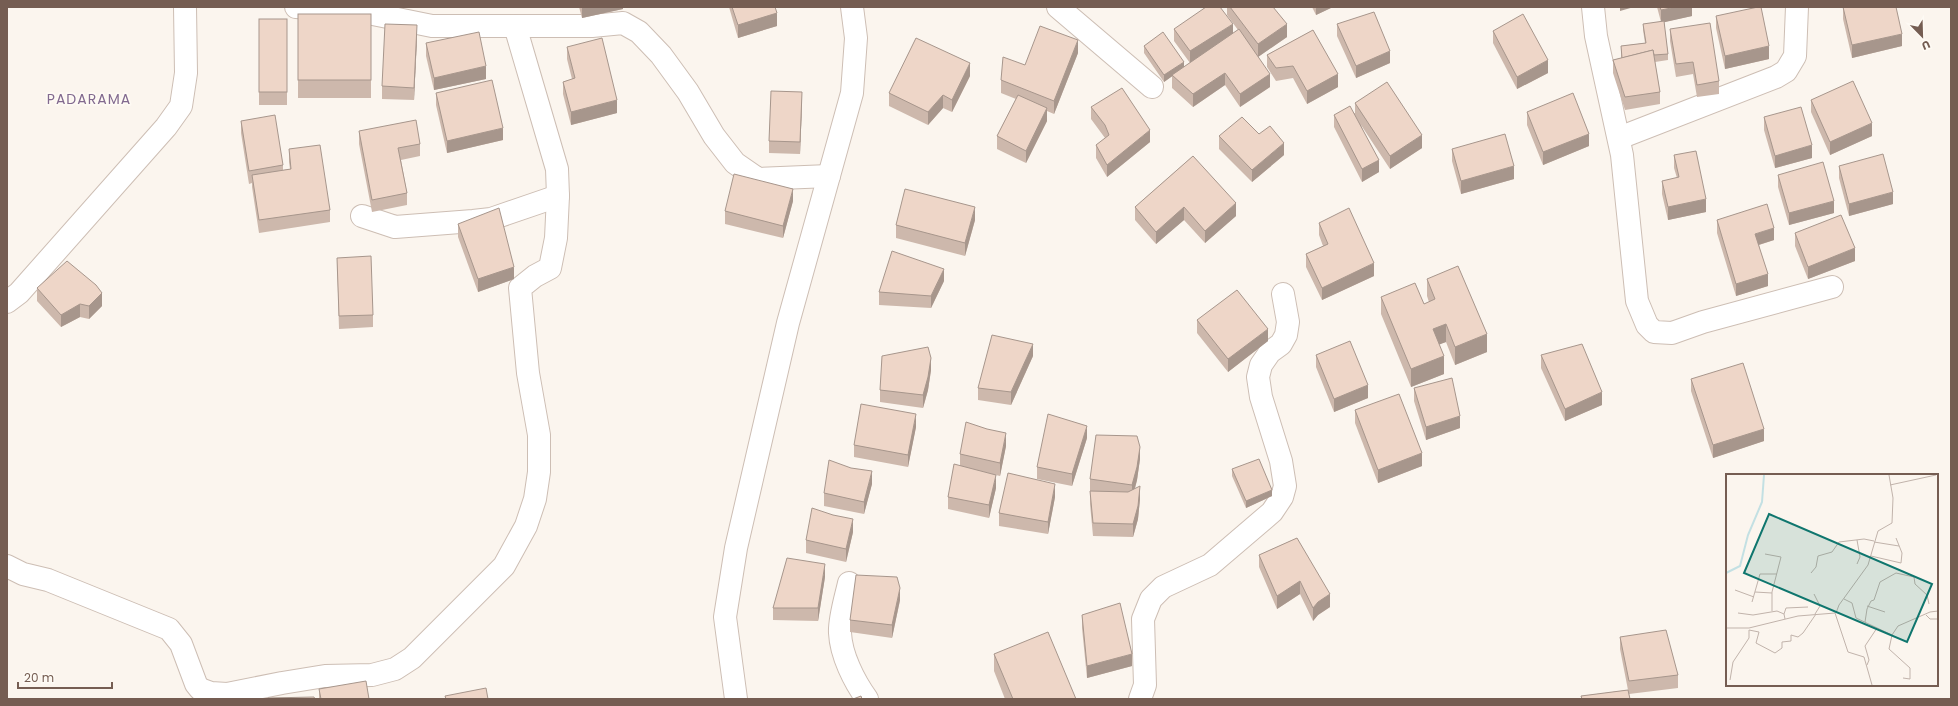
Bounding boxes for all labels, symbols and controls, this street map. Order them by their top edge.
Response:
north arrow [1902,16,1942,56]
text: U [1919,36,1933,54]
district label: PADARAMA [47,89,131,109]
inset map [1726,474,1938,686]
scale bar [18,664,112,690]
text: 20 m [24,669,54,686]

